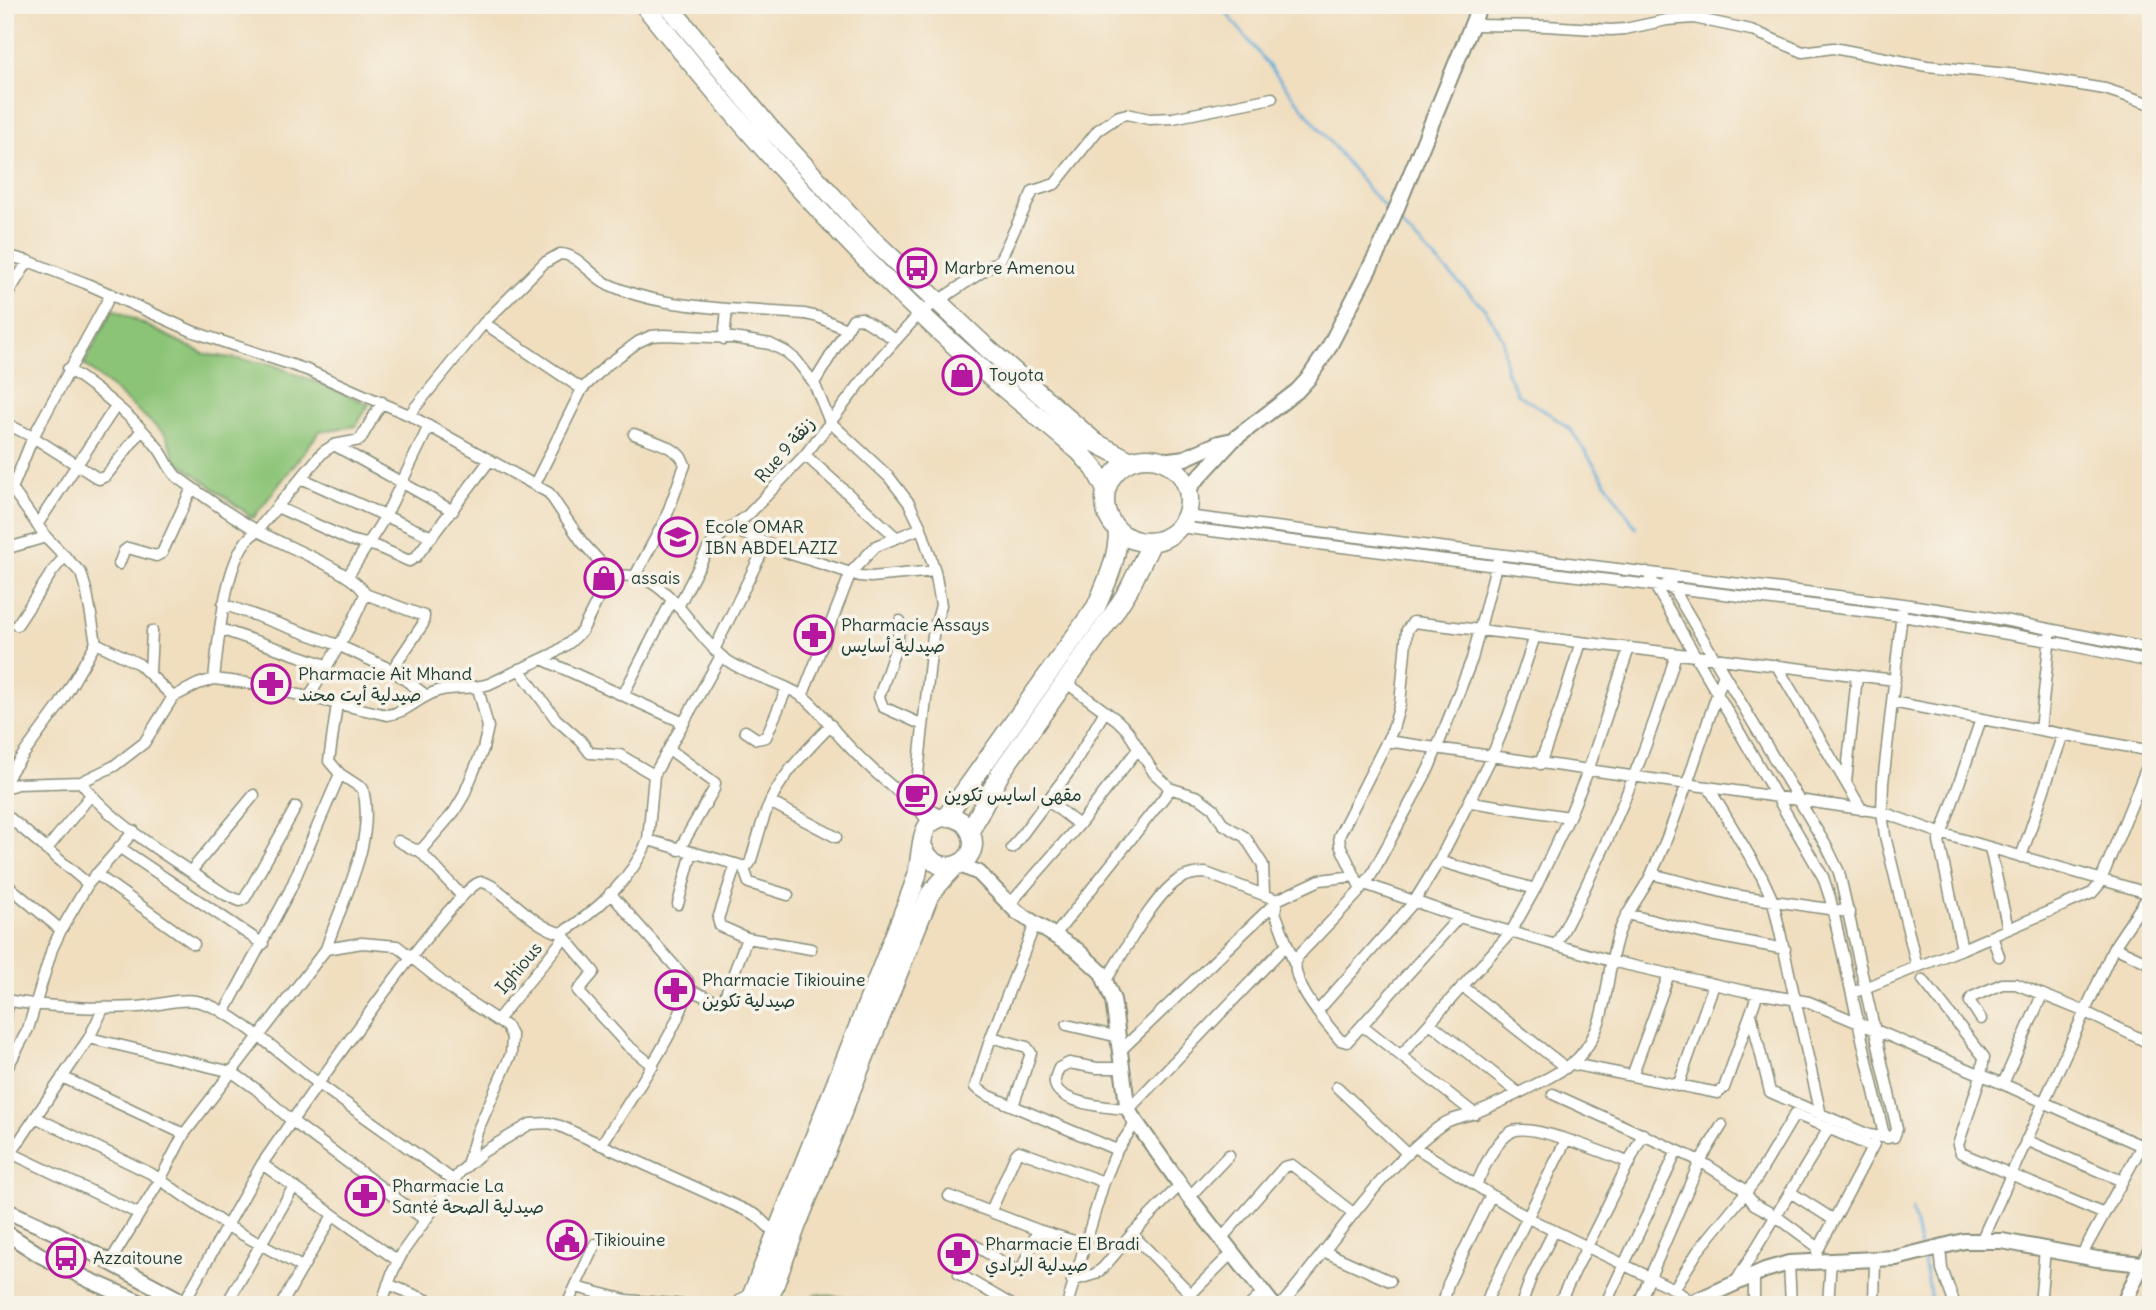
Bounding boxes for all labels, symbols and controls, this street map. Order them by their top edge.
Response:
bus stop icon: Marbre Amenou [896,247,938,289]
place label: Marbre Amenou [944,256,1075,279]
shop icon: Toyota [941,354,983,396]
place label: Toyota [989,363,1044,386]
street label: Rue 9 زنقة [750,412,820,487]
place label: Ecole OMAR IBN ABDELAZIZ [705,515,838,559]
school or university icon: Ecole OMAR IBN ABDELAZIZ [657,516,699,558]
shop icon: assais [583,557,625,599]
place label: assais [631,566,680,589]
place label: Pharmacie Assays صيدلية أسايس [841,613,990,657]
pharmacy icon: Pharmacie Assays صيدلية أسايس [793,614,835,656]
place label: Pharmacie Ait Mhand صيدلية أيت محند [298,662,473,706]
pharmacy icon: Pharmacie Ait Mhand صيدلية أيت محند [250,663,292,705]
cafe icon: مقهى اسايس تكوين [896,774,938,816]
place label: مقهى اسايس تكوين [944,783,1082,806]
street label: Ighious [490,937,547,998]
place label: Pharmacie Tikiouine صيدلية تكوين [702,968,865,1012]
pharmacy icon: Pharmacie Tikiouine صيدلية تكوين [654,969,696,1011]
place label: Pharmacie La Santé صيدلية الصحة [392,1174,544,1218]
pharmacy icon: Pharmacie La Santé صيدلية الصحة [344,1175,386,1217]
public building icon: Tikiouine [546,1219,588,1261]
place label: Tikiouine [594,1228,665,1251]
place label: Pharmacie El Bradi صيدلية البرادي [985,1232,1140,1278]
pharmacy icon: Pharmacie El Bradi صيدلية البرادي [937,1233,979,1275]
bus stop icon: Azzaitoune [45,1237,87,1279]
place label: Azzaitoune [93,1246,183,1269]

